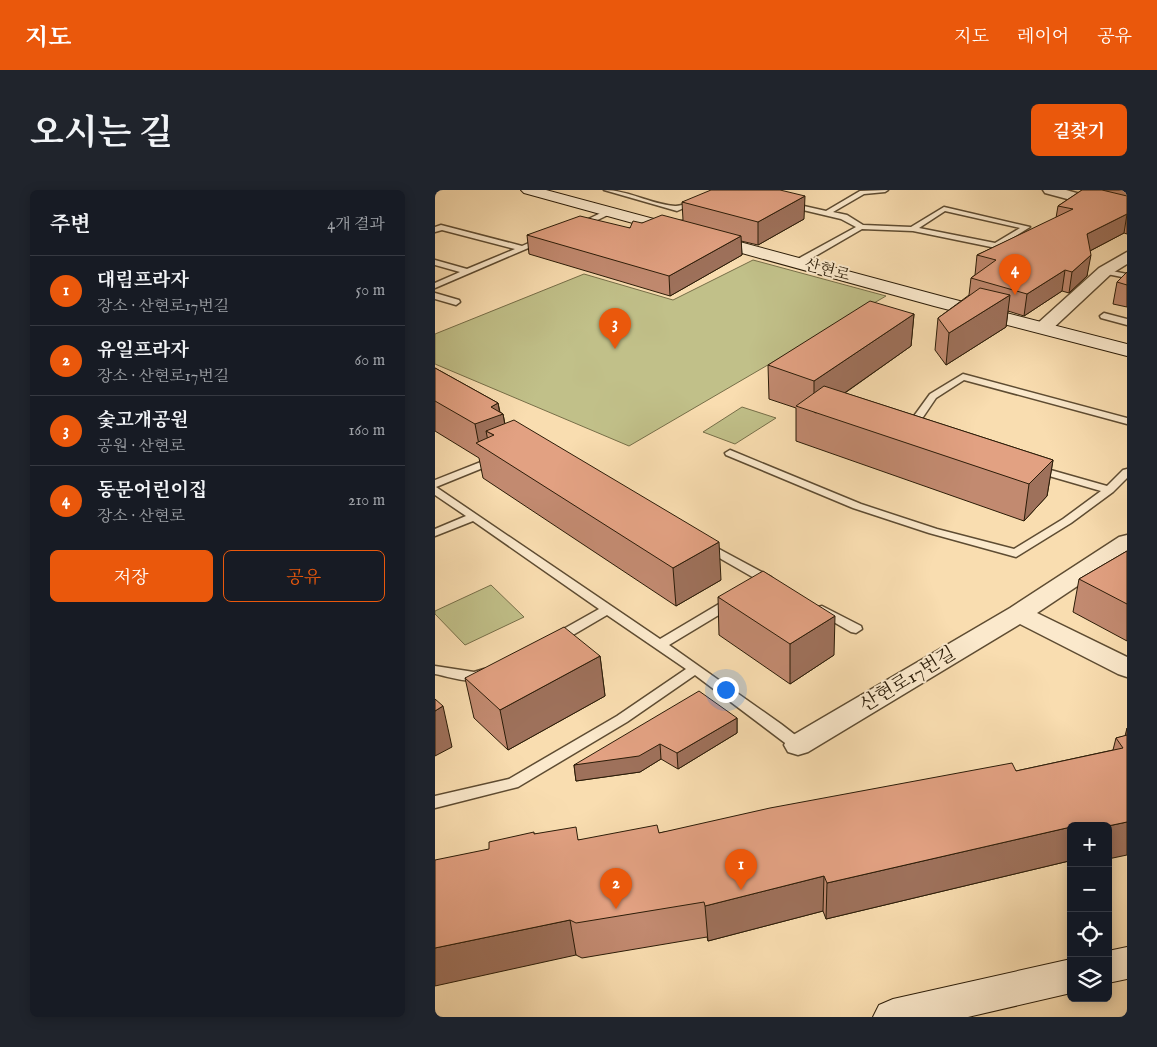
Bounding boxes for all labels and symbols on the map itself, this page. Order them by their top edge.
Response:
pin: 4 [999,254,1031,295]
street label: 산현로 [802,255,853,287]
pin: 3 [599,308,631,349]
street label: 산현로17번길 [856,642,960,718]
your location [713,677,739,703]
pin: 1 [725,849,757,890]
pin: 2 [600,868,632,909]

